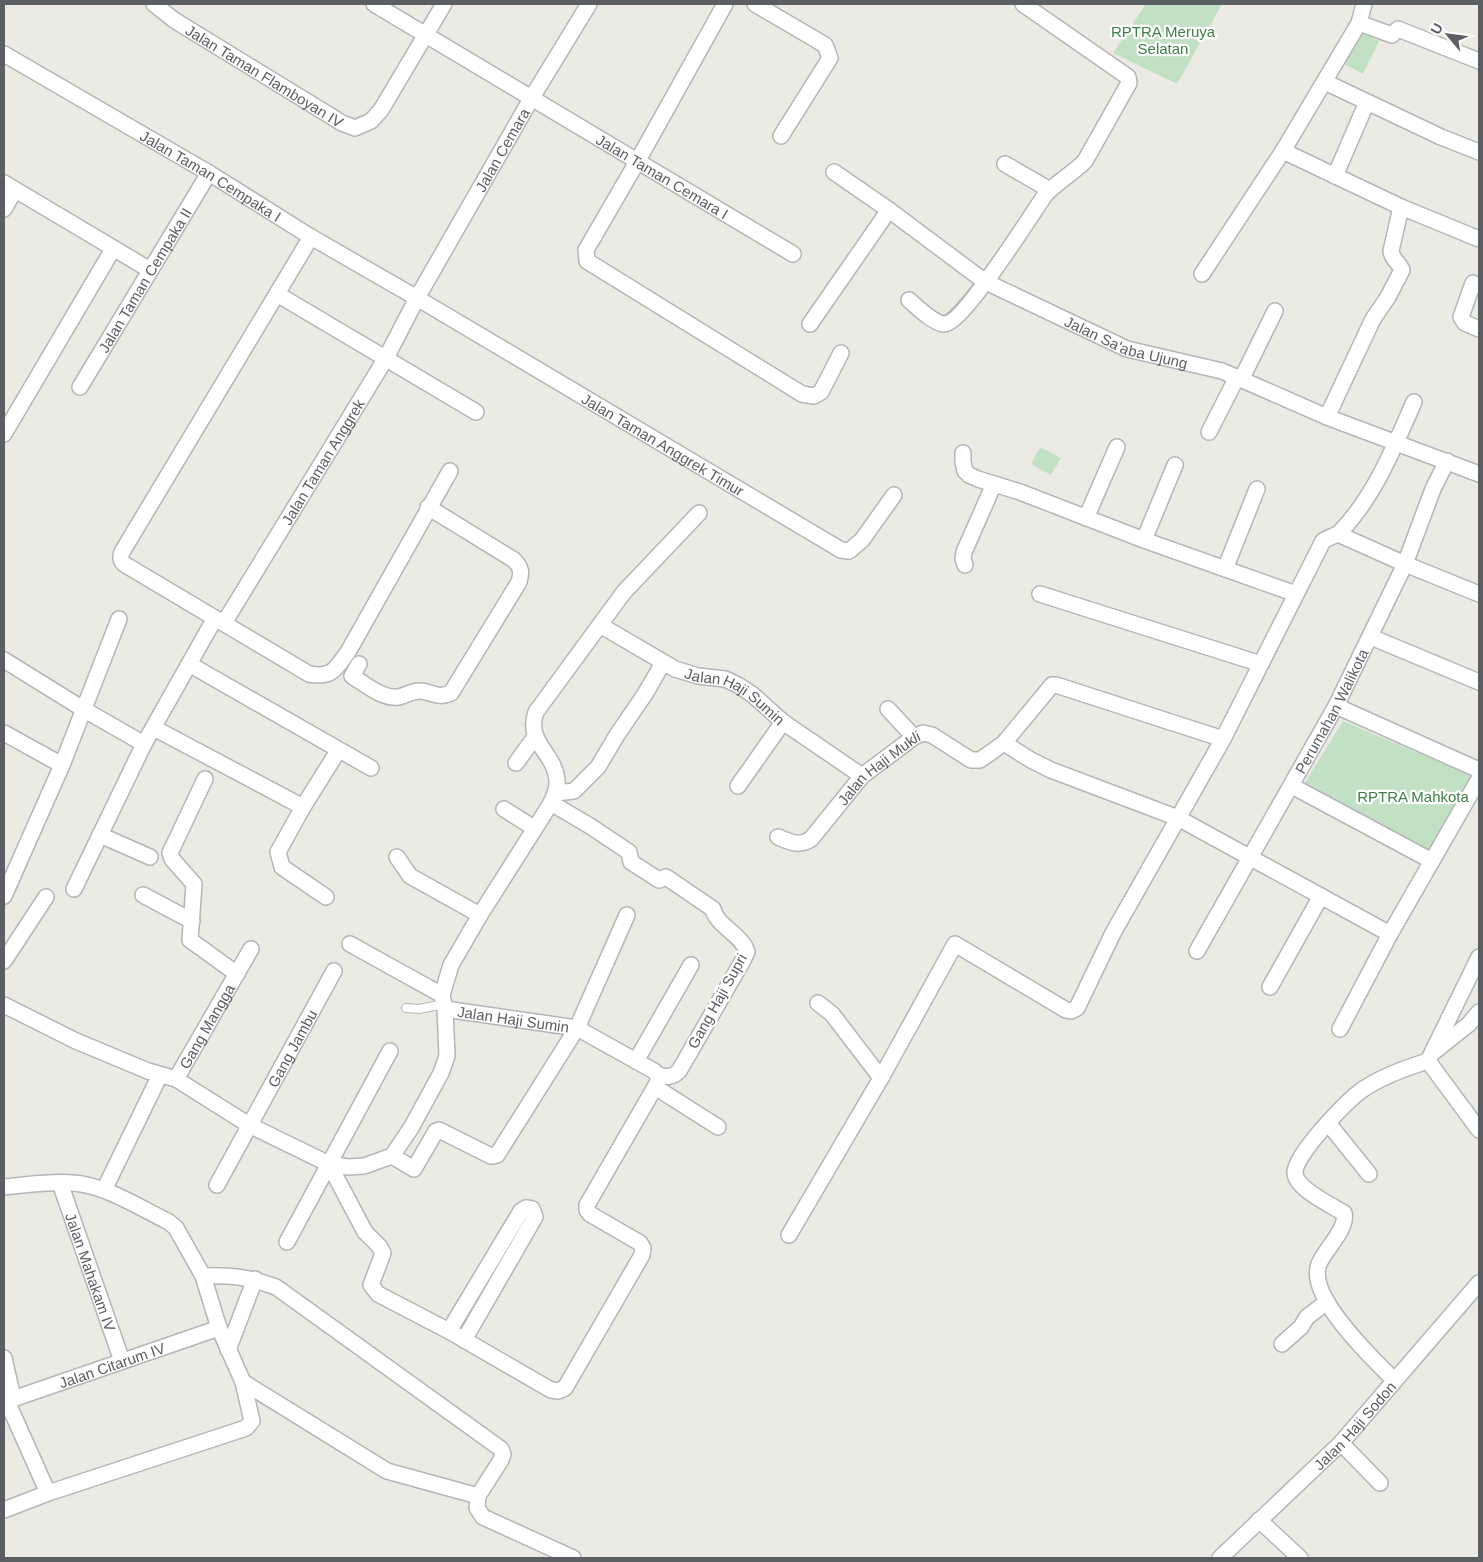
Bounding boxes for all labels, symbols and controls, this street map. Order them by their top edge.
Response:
north arrow [1423,10,1473,60]
text: U [1427,20,1446,37]
street label: Jalan Taman Flamboyan IV [183,21,347,130]
park label: RPTRA Meruya Selatan [1111,23,1216,57]
street label: Jalan Cemara [471,104,533,194]
street label: Jalan Taman Cempaka I [137,127,284,225]
street label: Jalan Taman Cemara I [593,130,732,222]
street label: Jalan Taman Cempaka II [94,205,195,355]
street label: Jalan Sa'aba Ujung [1062,312,1189,371]
street label: Jalan Taman Anggrek Timur [579,389,747,499]
street label: Jalan Taman Anggrek [278,395,368,528]
street label: Perumahan Walikota [1291,645,1371,776]
street label: Jalan Haji Sumin [683,664,788,728]
street label: Jalan Haji Mukli [834,727,923,808]
park label: RPTRA Mahkota [1357,788,1470,805]
street label: Gang Haji Supri [684,951,750,1051]
street label: Gang Mangga [175,980,238,1072]
street label: Jalan Haji Sumin [456,1002,570,1035]
street label: Gang Jambu [264,1006,320,1090]
street label: Jalan Mahakam IV [62,1210,119,1333]
street label: Jalan Citarum IV [57,1339,167,1391]
street label: Jalan Haji Sodon [1310,1378,1399,1473]

